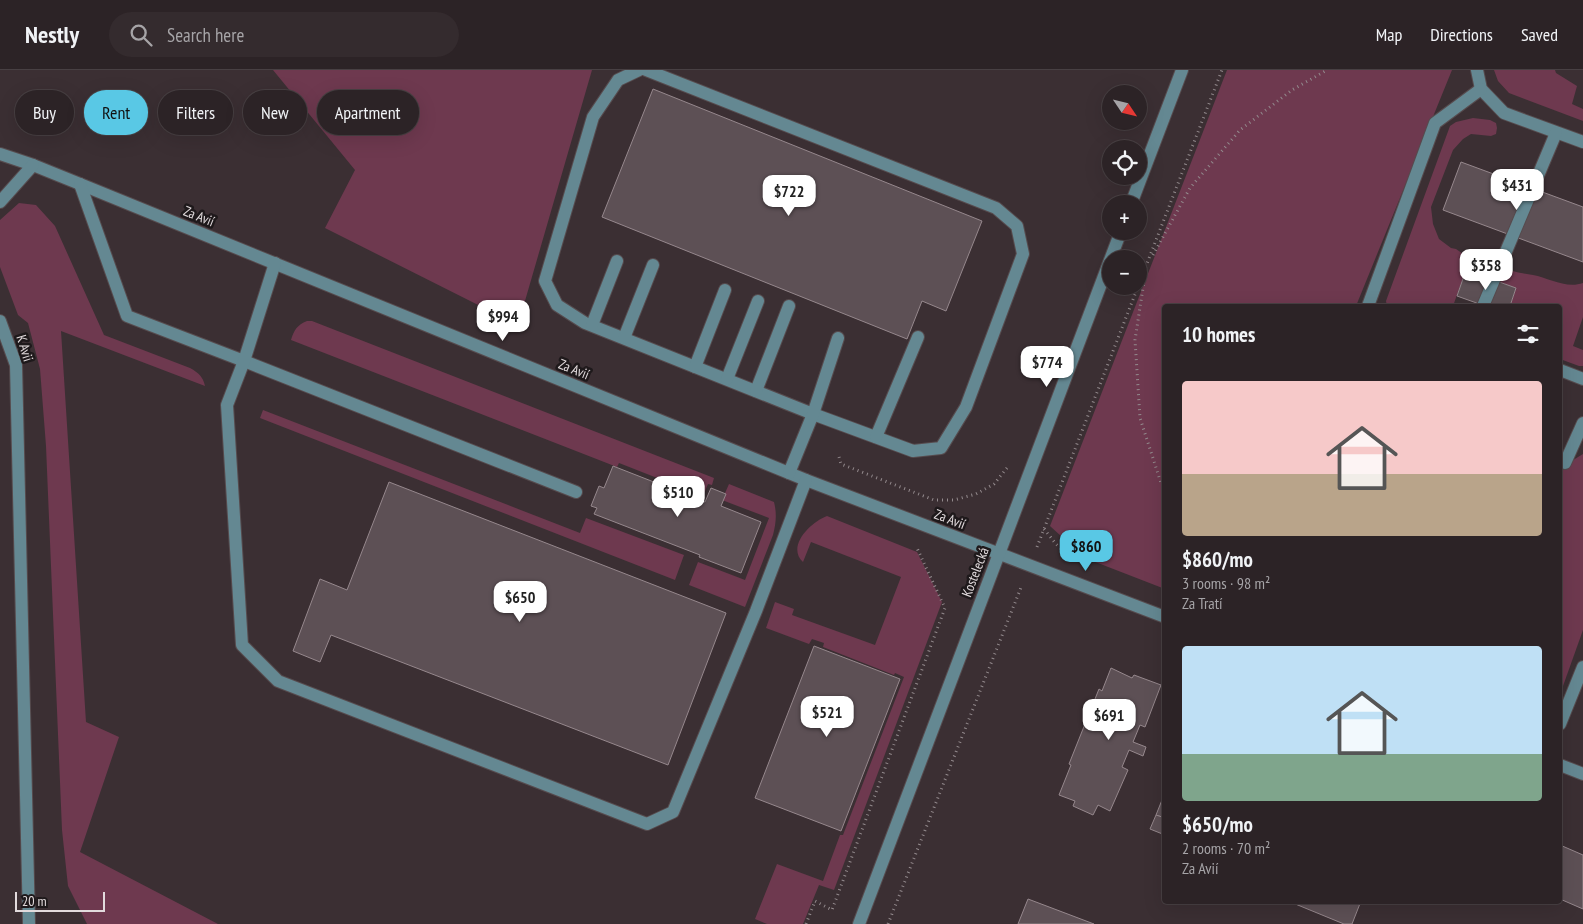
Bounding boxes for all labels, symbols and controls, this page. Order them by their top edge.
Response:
search box [109,12,459,57]
text: Nestly [25,19,79,50]
icon: search [127,21,155,49]
text: Search here [167,23,244,47]
text: Map [1376,23,1402,46]
text: Directions [1430,23,1493,46]
text: Saved [1521,23,1558,46]
north arrow [1102,85,1148,130]
map controls [1102,85,1147,295]
chip: Buy [15,90,74,135]
chip: Rent [84,90,148,135]
chip: Filters [158,90,233,135]
chip: New [243,90,307,135]
chip: Apartment [317,90,419,135]
button: locate [1102,140,1147,185]
pin: $431 [1487,168,1547,211]
pin: $722 [759,174,819,217]
text: $431 [1502,175,1532,195]
text: $722 [774,181,804,201]
button: + [1102,195,1147,240]
street label: Za Avií [181,202,217,230]
pin: $358 [1456,248,1516,291]
button: − [1102,250,1147,295]
text: $358 [1471,255,1501,275]
pin: $994 [473,300,533,342]
text: $994 [488,306,518,326]
icon: filters [1514,320,1542,348]
text: 10 homes [1182,321,1255,348]
street label: K Avii [12,333,38,363]
pin: $774 [1017,346,1077,388]
text: $774 [1032,352,1062,372]
street label: Za Avií [556,355,592,383]
icon: home [1317,413,1407,503]
pin: $510 [648,476,708,518]
text: $510 [663,482,693,502]
street label: Za Avií [932,505,968,533]
pin: $860 [1056,530,1116,572]
text: $860 [1071,536,1101,556]
street label: Kostelecká [957,545,993,599]
text: $860/mo [1182,546,1253,573]
text: 3 rooms · 98 m² [1182,573,1270,593]
pin: $650 [490,580,550,623]
text: $650 [505,587,535,607]
text: Za Tratí [1182,593,1223,613]
icon: home [1317,678,1407,768]
pin: $521 [797,696,857,738]
pin: $691 [1079,698,1139,741]
text: $521 [812,702,842,722]
text: $691 [1094,705,1124,725]
text: $650/mo [1182,811,1253,838]
text: 2 rooms · 70 m² [1182,838,1270,858]
text: Za Avií [1182,858,1218,878]
scale bar [15,889,105,912]
text: 20 m [22,892,47,910]

